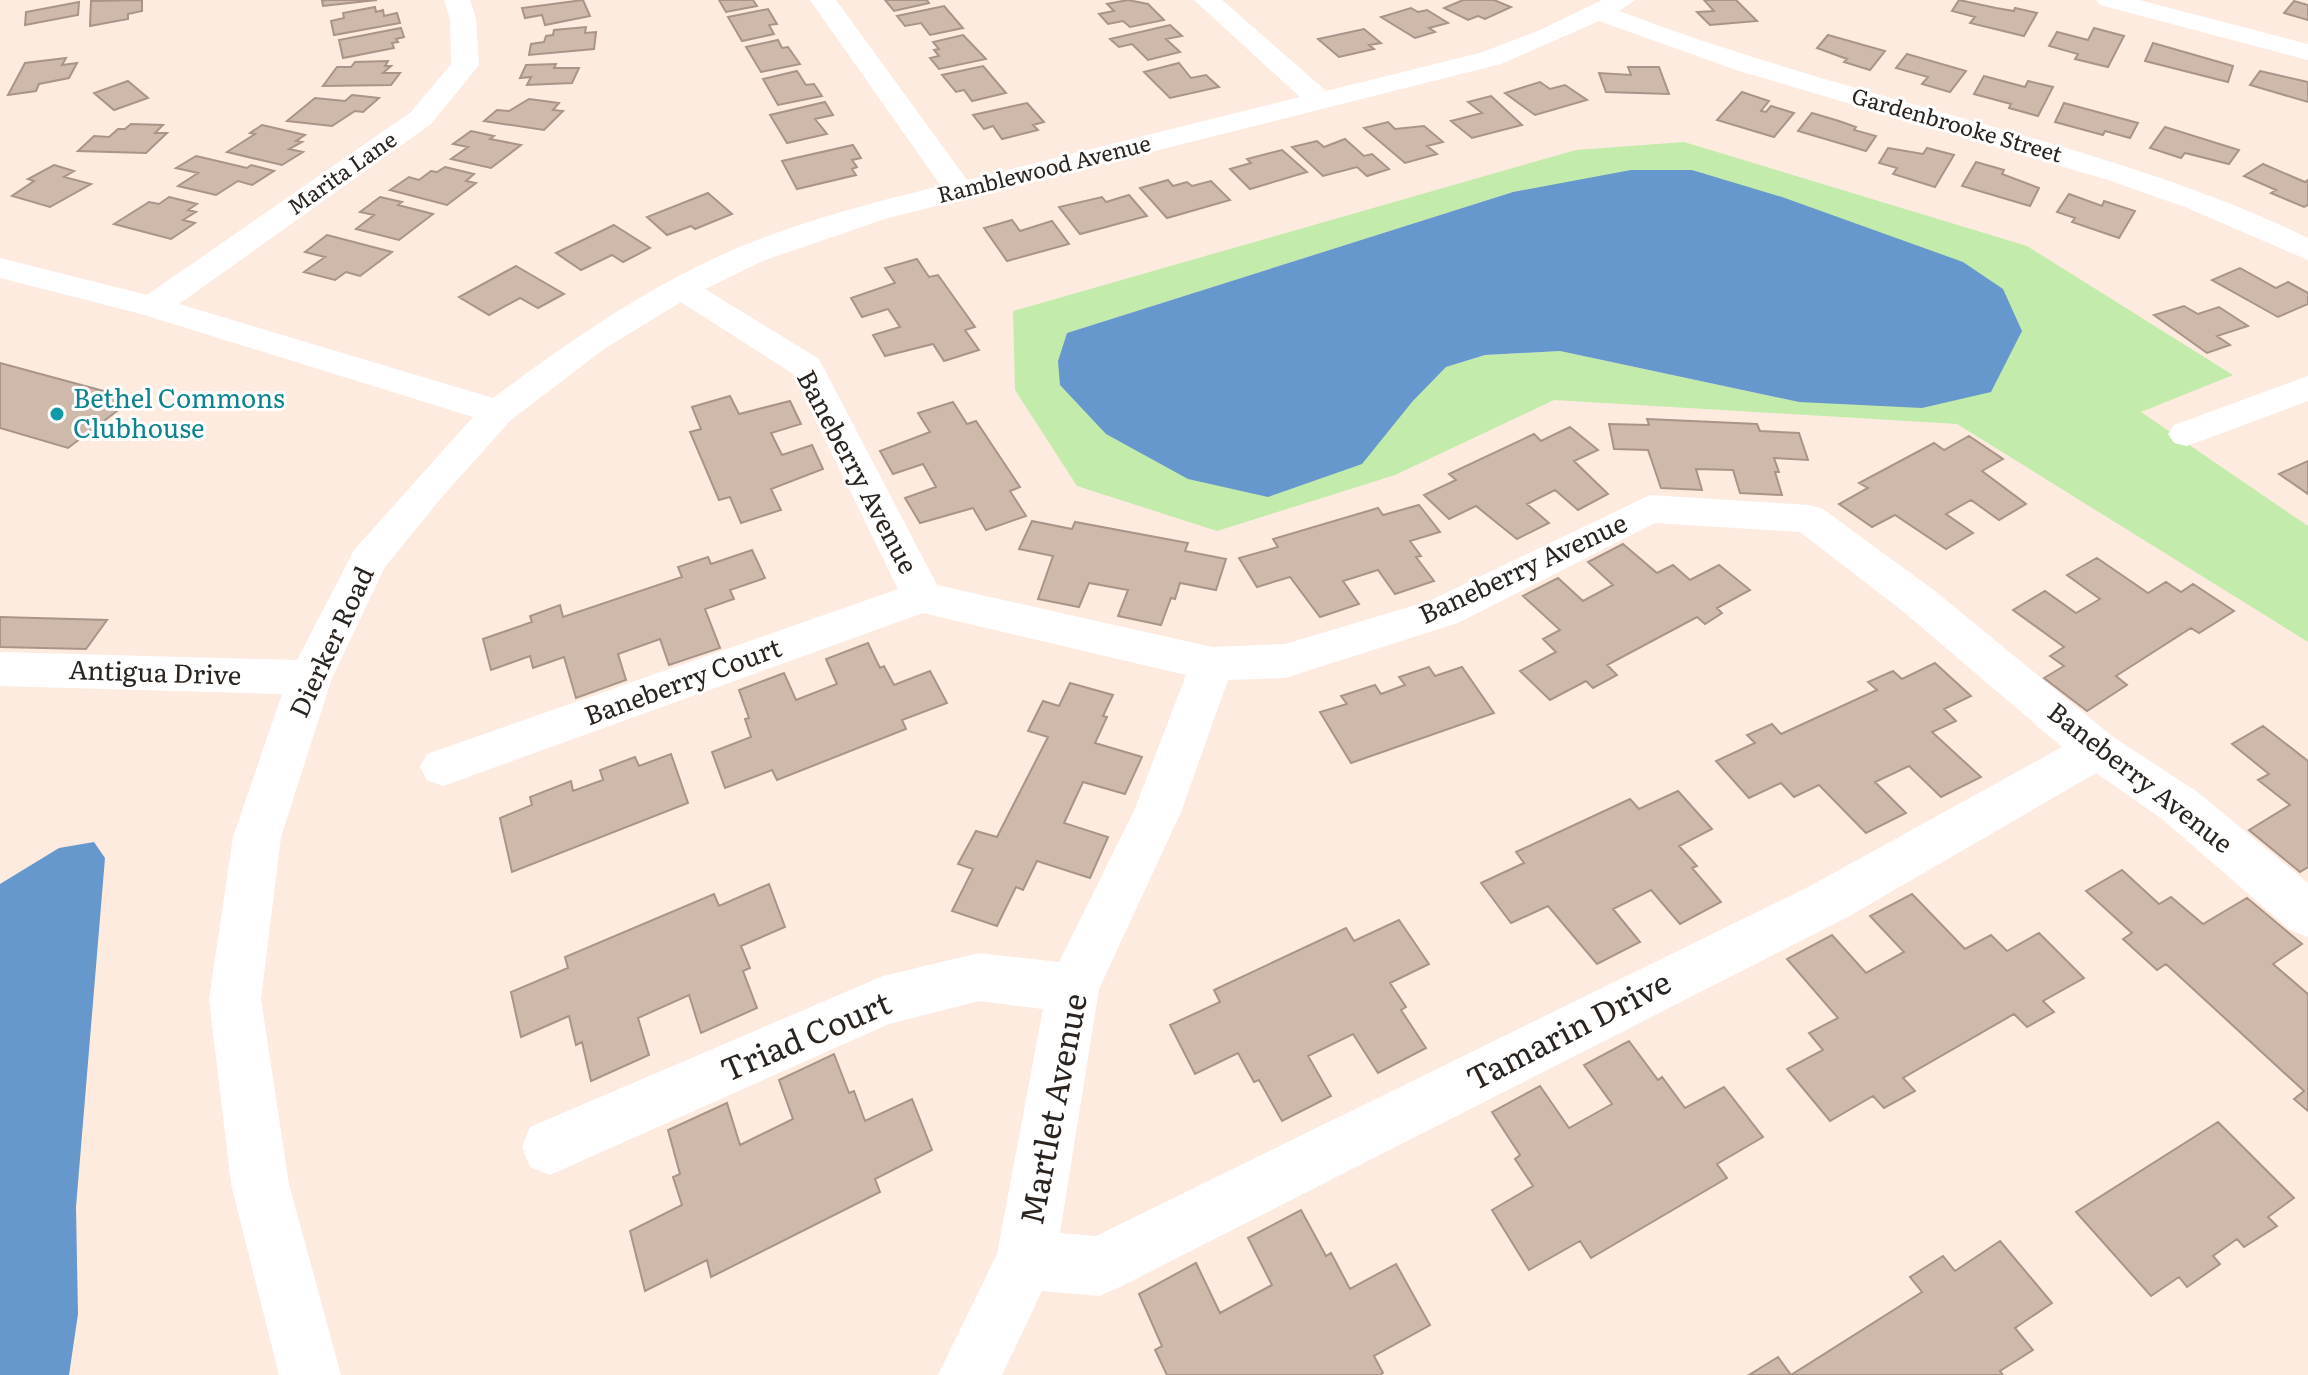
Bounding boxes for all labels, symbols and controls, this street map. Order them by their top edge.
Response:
street label: Gardenbrooke Street [1848,78,2067,169]
street label: Marita Lane [280,122,403,222]
street label: Ramblewood Avenue [933,125,1154,210]
street label: Baneberry Avenue [789,362,929,580]
place label: Bethel Commons Clubhouse [73,377,285,446]
marker: Bethel Commons Clubhouse [48,405,66,423]
street label: Baneberry Avenue [1411,501,1632,632]
street label: Dierker Road [278,559,382,723]
street label: Baneberry Court [578,626,787,733]
street label: Antigua Drive [68,648,242,693]
street label: Baneberry Avenue [2041,691,2242,861]
street label: Tamarin Drive [1457,956,1678,1100]
street label: Triad Court [712,977,898,1092]
street label: Martlet Avenue [1005,989,1097,1228]

